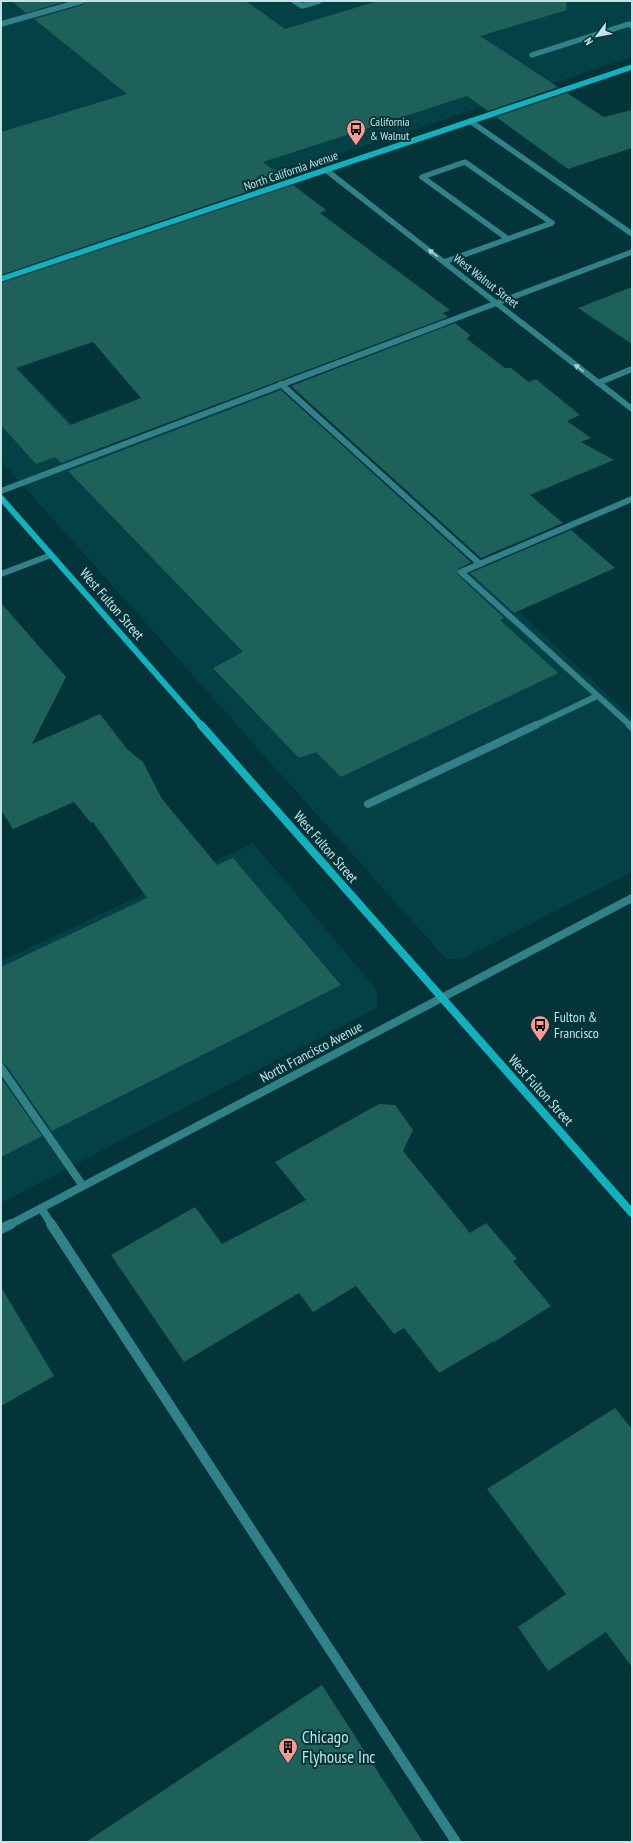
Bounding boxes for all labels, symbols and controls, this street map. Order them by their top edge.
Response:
north arrow [577,16,617,56]
text: N [581,35,596,48]
place label: California & Walnut [370,114,410,143]
bus stop icon: California & Walnut [345,118,367,146]
street label: North California Avenue [242,147,340,194]
one-way arrow [427,249,438,257]
street label: West Walnut Street [451,250,522,311]
one-way arrow [574,363,585,372]
street label: West Fulton Street [76,564,148,644]
street label: West Fulton Street [290,807,362,887]
place label: Fulton & Francisco [554,1008,599,1042]
bus stop icon: Fulton & Francisco [529,1014,551,1042]
street label: North Francisco Avenue [257,1017,366,1087]
street label: West Fulton Street [504,1051,578,1129]
place label: Chicago Flyhouse Inc [302,1726,375,1768]
building icon: Chicago Flyhouse Inc [277,1736,299,1764]

